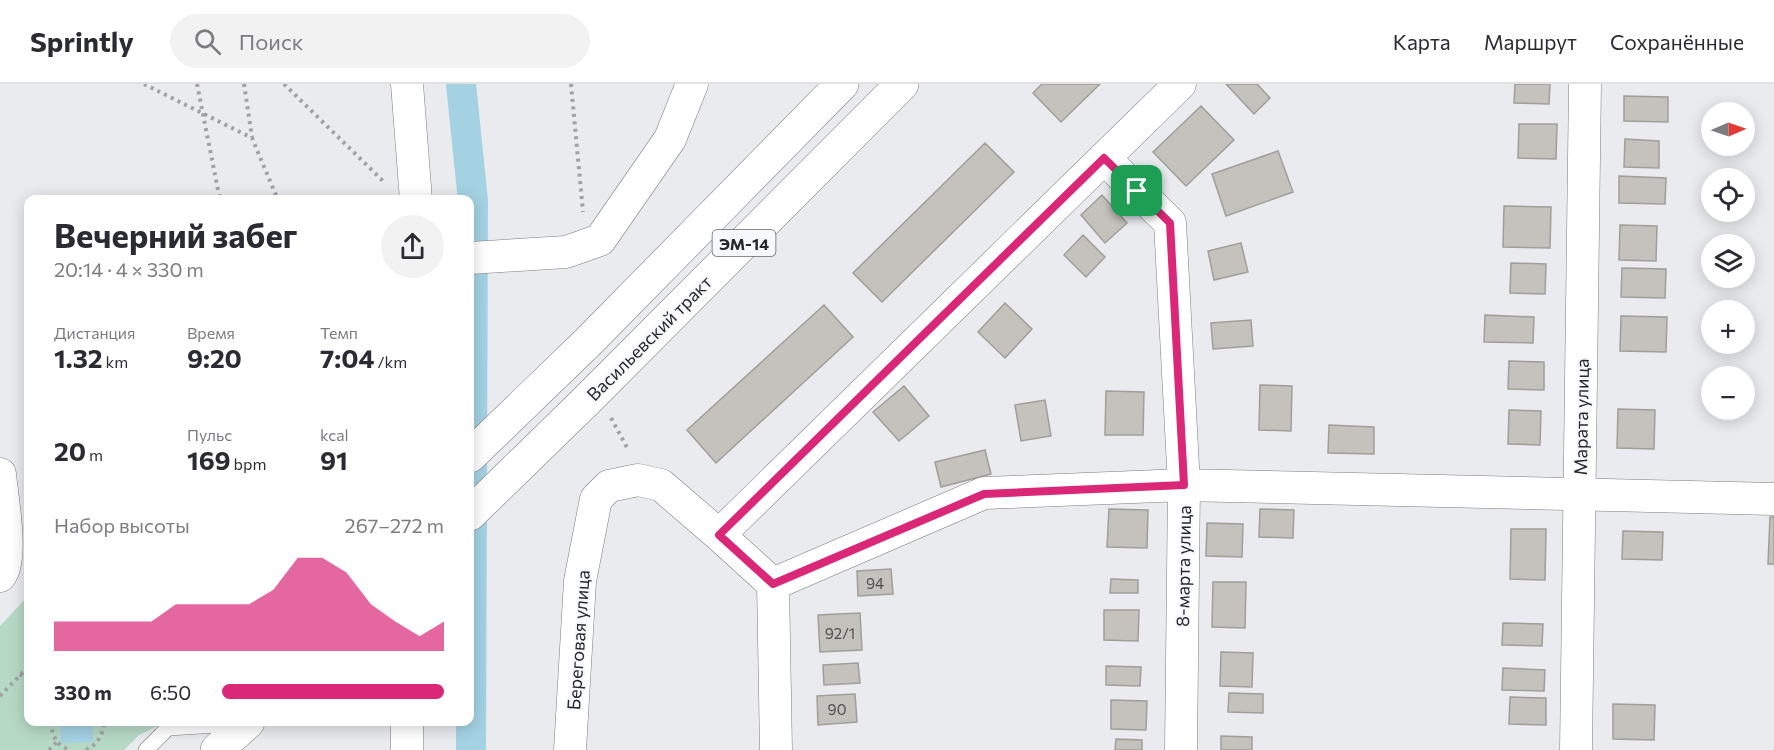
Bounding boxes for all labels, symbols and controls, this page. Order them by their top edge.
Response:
search box [170,14,590,68]
text: Sprintly [30,24,134,58]
icon: search [191,25,224,58]
text: Поиск [239,28,304,55]
text: Карта [1393,29,1451,54]
text: Маршрут [1484,29,1577,54]
text: Сохранённые [1610,29,1744,54]
north arrow [1701,102,1755,156]
map controls [1701,102,1755,420]
pin [1111,165,1162,216]
button: locate [1701,168,1755,222]
icon: arrive [1120,174,1153,207]
text: Вечерний забег [54,214,297,255]
button: share [381,215,444,278]
road number: ЭМ-14 [712,230,776,256]
button: layers [1701,234,1755,288]
text: 20:14 · 4 × 330 m [54,257,204,281]
street label: Васильевский тракт [582,270,717,405]
button: + [1701,300,1755,354]
text: Дистанция [54,323,135,342]
text: Время [187,323,235,342]
text: Темп [320,323,358,342]
text: 1.32 [54,342,102,373]
text: 9:20 [187,342,242,373]
text: 7:04 [320,342,374,373]
text: km [102,352,128,371]
text: /km [374,352,407,371]
street label: Марата улица [1569,358,1593,476]
button: − [1701,366,1755,420]
text: Пульс [187,425,232,444]
text: kcal [320,425,349,444]
text: 20 [54,435,86,466]
text: 169 [187,444,230,475]
text: 91 [320,444,348,475]
text: m [86,445,103,464]
text: bpm [230,454,266,473]
street label: 8-марта улица [1171,505,1195,627]
text: Набор высоты [54,513,190,537]
text: 267–272 m [345,513,444,537]
street label: Береговая улица [562,569,594,711]
house number: 94 [866,574,884,592]
house number: 92/1 [825,624,855,642]
text: 330 m [54,680,112,704]
text: 6:50 [150,680,191,704]
house number: 90 [828,700,846,718]

